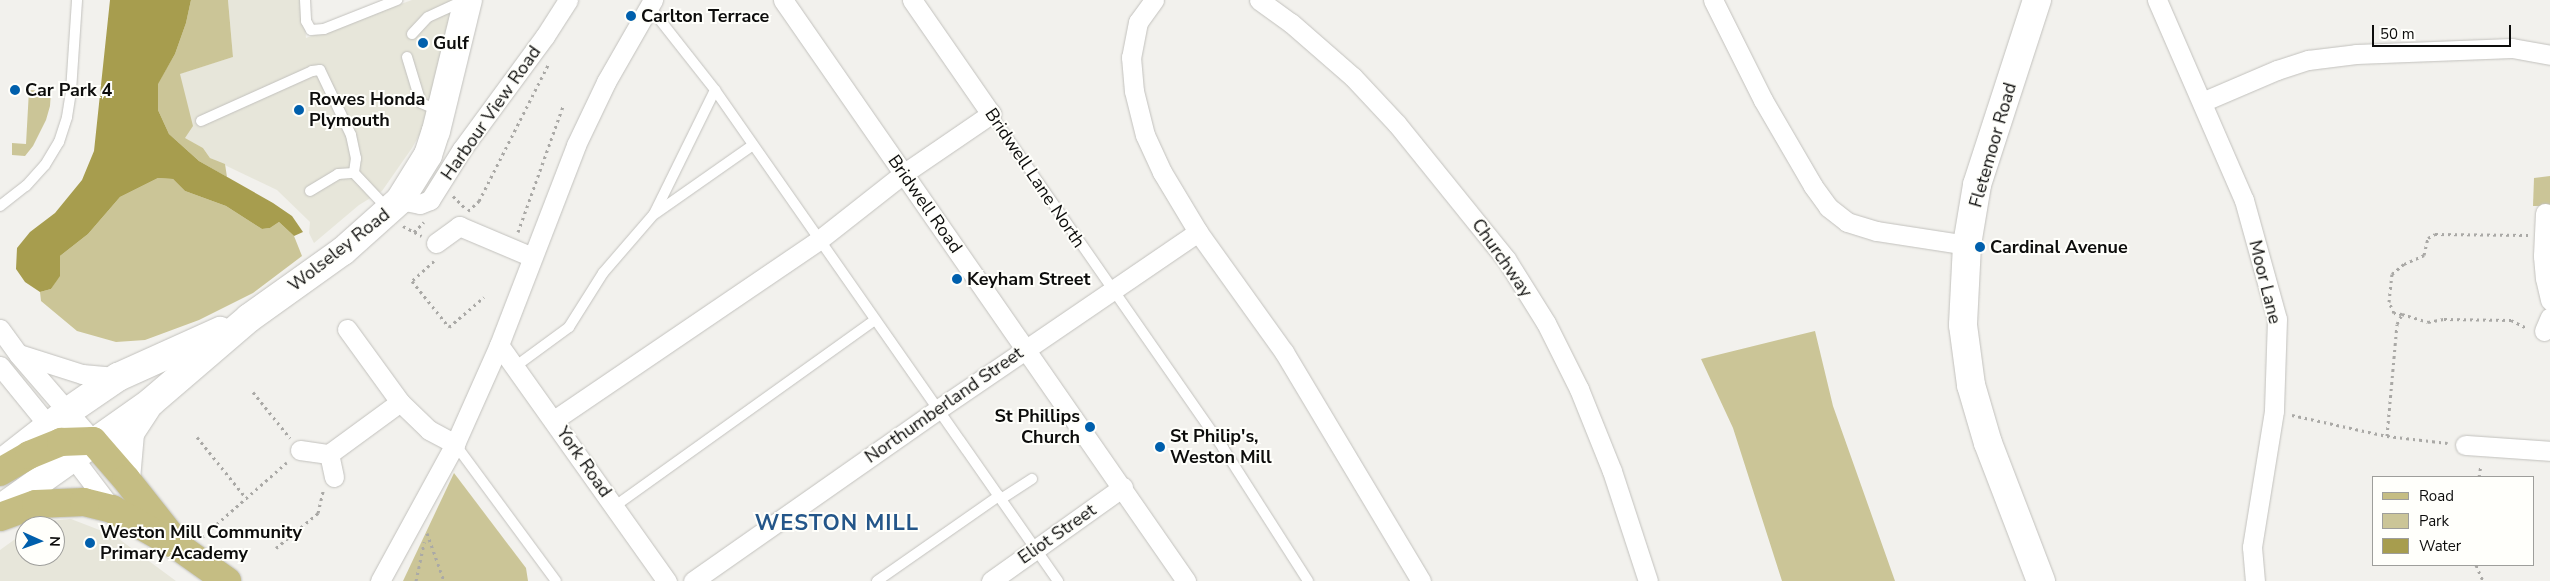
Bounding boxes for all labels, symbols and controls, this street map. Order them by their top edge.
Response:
place label: Carlton Terrace [641,5,769,27]
marker: Carlton Terrace [625,10,637,22]
scale bar [2375,15,2514,47]
text: 50 m [2380,24,2415,44]
place label: Gulf [433,32,469,54]
marker: Gulf [417,37,429,49]
street label: Harbour View Road [437,42,545,184]
place label: Car Park 4 [25,79,112,101]
street label: Fletemoor Road [1965,80,2021,210]
marker: Car Park 4 [9,84,21,96]
place label: Rowes Honda Plymouth [309,89,425,132]
marker: Rowes Honda Plymouth [293,104,305,116]
street label: Bridwell Lane North [980,104,1090,252]
street label: Bridwell Road [883,151,967,257]
street label: Wolseley Road [284,204,394,296]
street label: Churchway [1467,215,1537,301]
place label: Cardinal Avenue [1990,236,2128,258]
street label: Moor Lane [2244,238,2286,326]
marker: Cardinal Avenue [1974,241,1986,253]
place label: Keyham Street [967,268,1090,290]
marker: Keyham Street [951,273,963,285]
street label: Northumberland Street [861,342,1027,468]
place label: St Phillips Church [994,406,1080,448]
marker: St Phillips Church [1084,421,1096,433]
street label: York Road [552,423,616,501]
place label: St Philip's, Weston Mill [1170,426,1272,468]
marker: St Philip's, Weston Mill [1154,441,1166,453]
legend [2372,476,2535,566]
text: Road [2419,486,2454,506]
street label: Eliot Street [1014,499,1100,569]
district label: WESTON MILL [753,511,921,537]
text: Park [2419,511,2449,531]
north arrow [15,516,65,566]
place label: Weston Mill Community Primary Academy [100,522,302,564]
text: N [45,536,64,547]
text: Water [2419,536,2461,556]
marker: Weston Mill Community Primary Academy [84,537,96,549]

